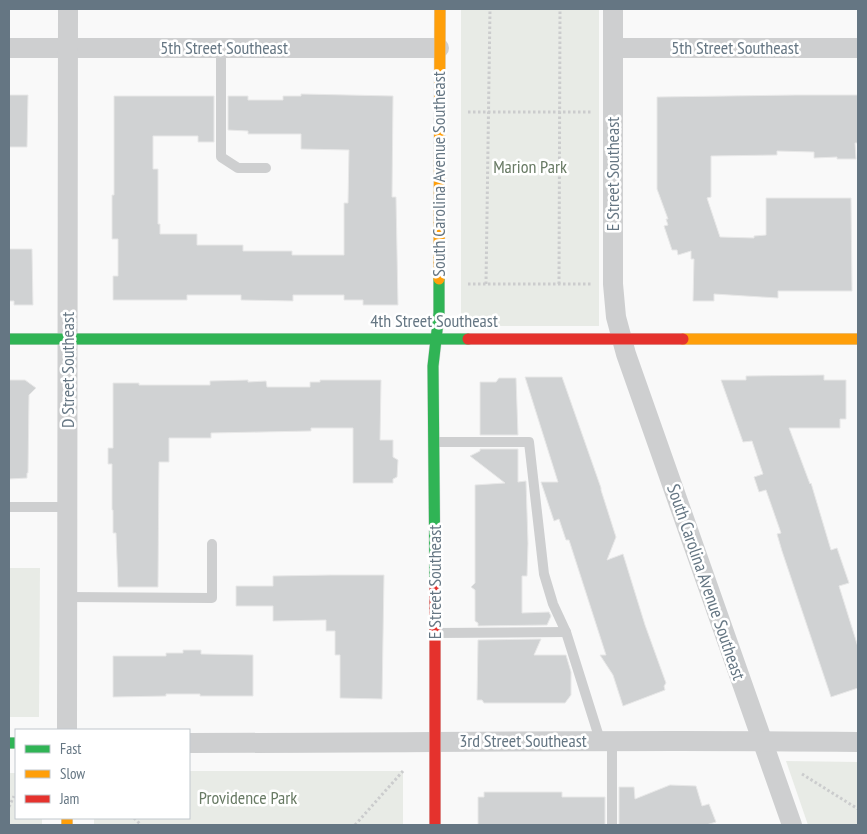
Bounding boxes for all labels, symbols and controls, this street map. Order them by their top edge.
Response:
street label: 5th Street Southeast [160,36,288,59]
street label: 5th Street Southeast [671,36,799,59]
street label: South Carolina Avenue Southeast [427,71,450,277]
street label: E Street Southeast [601,117,624,231]
park label: Marion Park [493,155,567,178]
street label: 4th Street Southeast [370,309,498,332]
street label: D Street Southeast [56,312,79,428]
street label: South Carolina Avenue Southeast [662,481,751,683]
street label: E Street Southeast [423,525,446,639]
legend [15,729,190,819]
street label: 3rd Street Southeast [459,729,587,752]
text: Fast [60,739,81,758]
text: Slow [60,764,85,783]
park label: Providence Park [199,786,297,809]
text: Jam [59,789,79,808]

